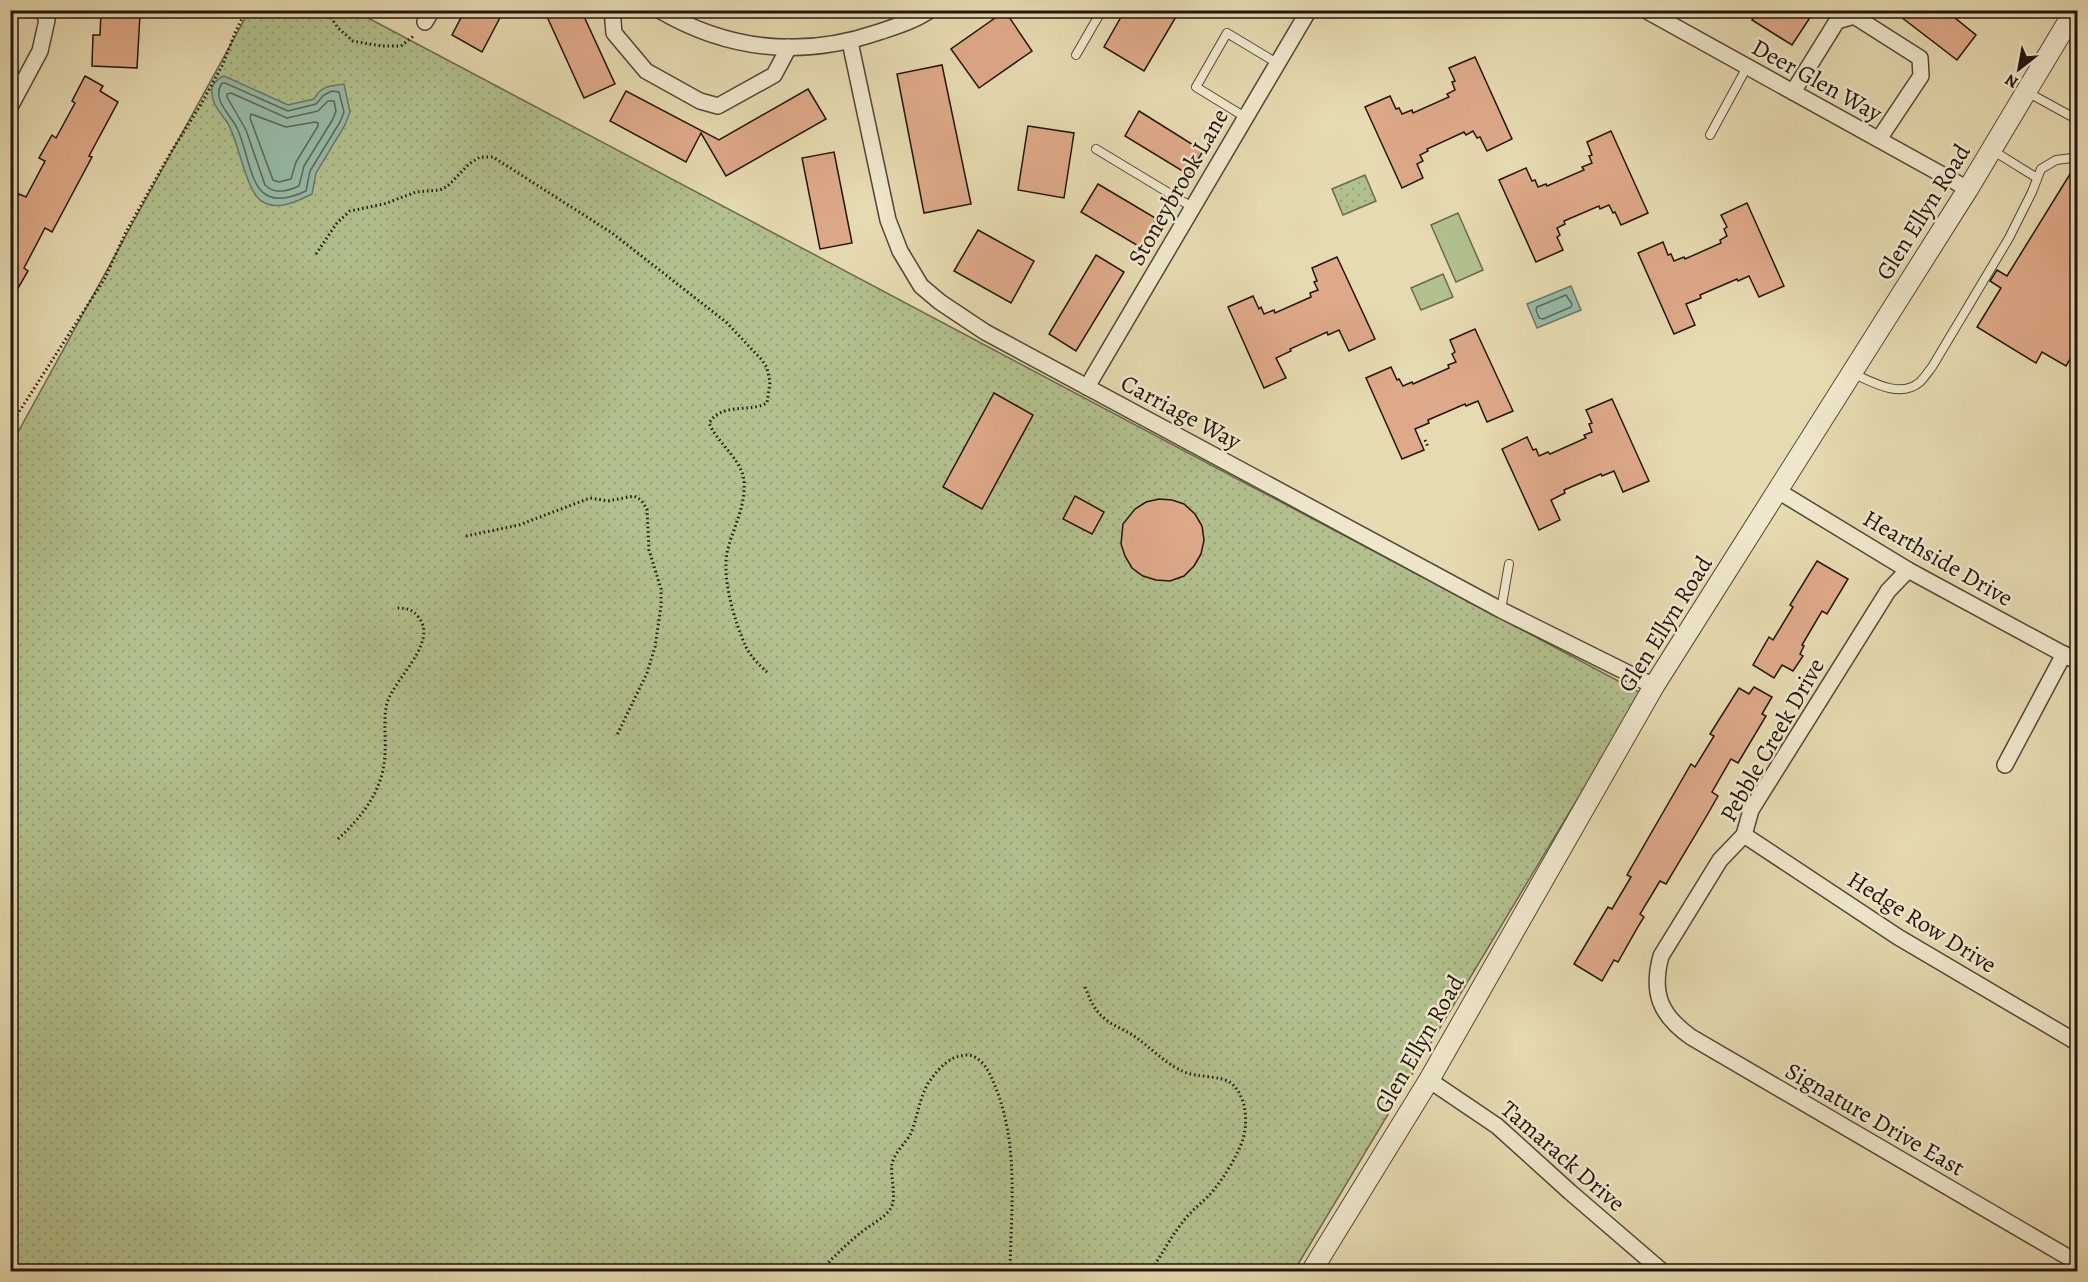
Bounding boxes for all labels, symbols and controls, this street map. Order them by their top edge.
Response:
street label: Deer Glen Way [1746,31,1888,129]
north arrow [1989,39,2049,99]
text: N [2001,68,2022,93]
street label: Stoneybrook Lane [1120,103,1236,271]
street label: Glen Ellyn Road [1868,138,1978,286]
street label: Carriage Way [1115,367,1247,457]
street label: Hearthside Drive [1857,502,2019,614]
street label: Glen Ellyn Road [1610,550,1720,698]
street label: Pebble Creek Drive [1712,652,1832,828]
street label: Hedge Row Drive [1841,863,2003,981]
street label: Glen Ellyn Road [1366,969,1472,1119]
street label: Signature Drive East [1780,1055,1971,1183]
street label: Tamarack Drive [1494,1093,1632,1219]

